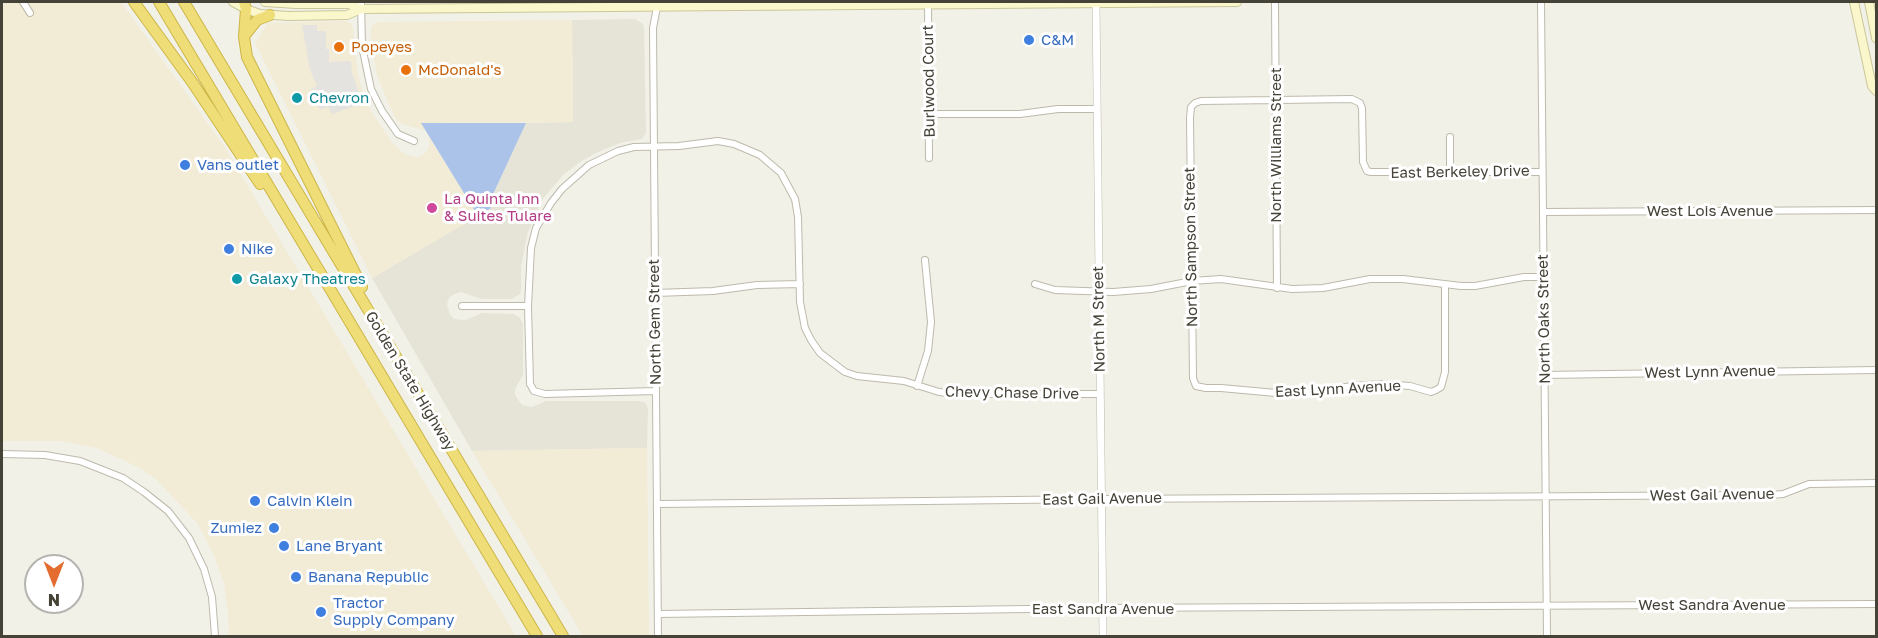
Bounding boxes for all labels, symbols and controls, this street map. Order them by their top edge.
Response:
street label: Burlwood Court [919,24,939,138]
place label: C&M [1041,31,1074,49]
marker: C&M [1022,33,1036,47]
place label: Popeyes [351,38,412,56]
marker: Popeyes [332,40,346,54]
place label: McDonald's [418,61,501,79]
marker: McDonald's [399,63,413,77]
street label: North Williams Street [1267,67,1285,223]
place label: Chevron [309,89,369,107]
marker: Chevron [290,91,304,105]
place label: Vans outlet [197,156,279,174]
marker: Vans outlet [178,158,192,172]
street label: East Berkeley Drive [1390,162,1530,182]
street label: North Sampson Street [1181,167,1201,327]
place label: La Quinta Inn & Suites Tulare [444,190,552,225]
marker: La Quinta Inn & Suites Tulare [425,201,439,215]
street label: West Lois Avenue [1647,202,1773,220]
place label: Nike [241,240,273,258]
marker: Nike [222,242,236,256]
street label: North Oaks Street [1534,254,1554,384]
street label: North Gem Street [645,259,665,385]
street label: North M Street [1089,266,1109,372]
place label: Galaxy Theatres [249,270,366,288]
marker: Galaxy Theatres [230,272,244,286]
street label: Golden State Highway [361,308,459,454]
street label: West Lynn Avenue [1644,362,1776,382]
street label: East Lynn Avenue [1275,377,1401,401]
street label: Chevy Chase Drive [945,383,1079,403]
street label: West Gail Avenue [1649,485,1775,505]
street label: East Gail Avenue [1042,489,1162,509]
place label: Calvin Klein [267,492,352,510]
marker: Calvin Klein [248,494,262,508]
place label: Zumiez [211,519,262,537]
marker: Zumiez [267,521,281,535]
place label: Lane Bryant [296,537,383,555]
marker: Lane Bryant [277,539,291,553]
north arrow [24,554,84,614]
place label: Banana Republic [308,568,429,586]
marker: Banana Republic [289,570,303,584]
text: N [48,590,60,610]
place label: Tractor Supply Company [333,594,454,629]
street label: West Sandra Avenue [1638,596,1786,614]
street label: East Sandra Avenue [1032,600,1174,618]
marker: Tractor Supply Company [314,605,328,619]

